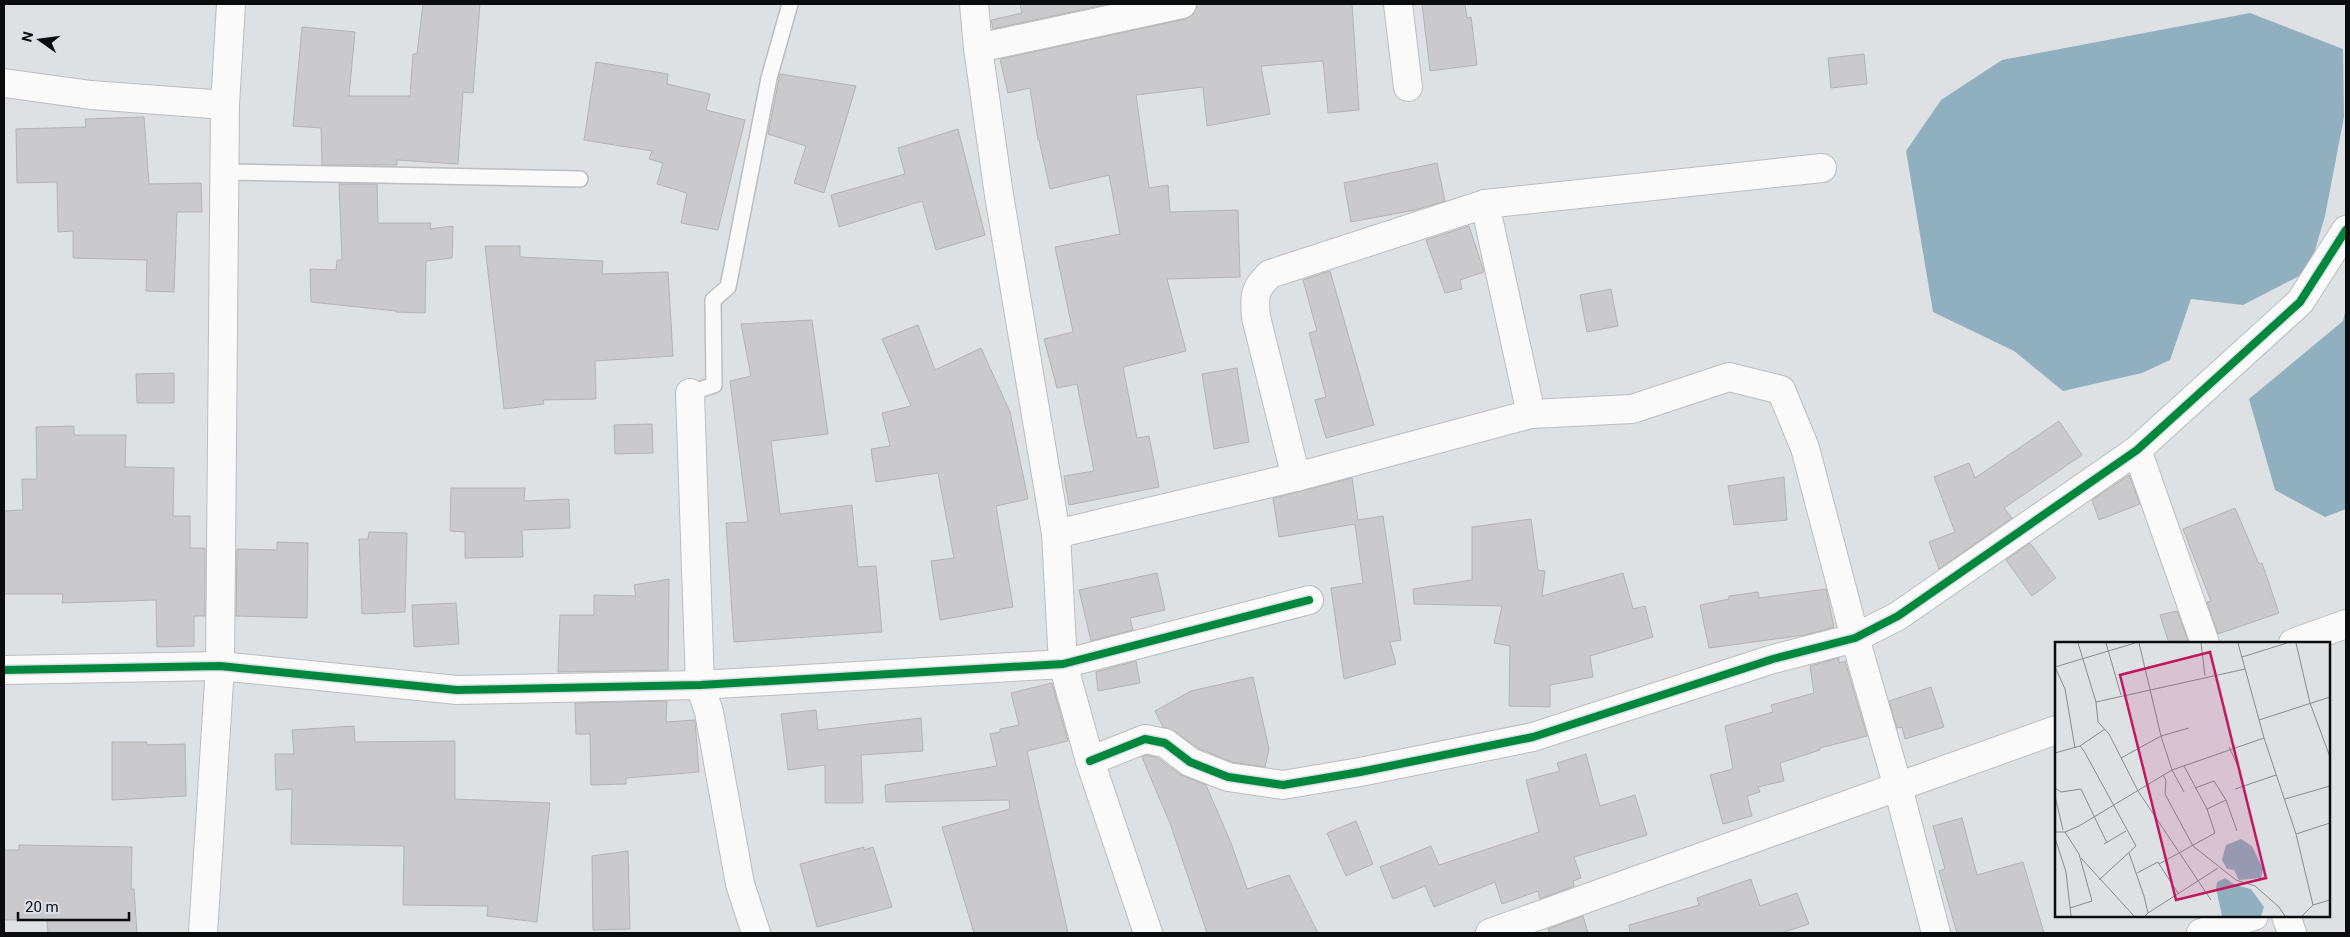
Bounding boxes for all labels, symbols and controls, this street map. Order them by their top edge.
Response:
north arrow [15,15,65,65]
text: N [18,30,36,44]
inset map [2055,642,2330,917]
scale bar [18,890,129,922]
text: 20 m [25,898,59,916]

